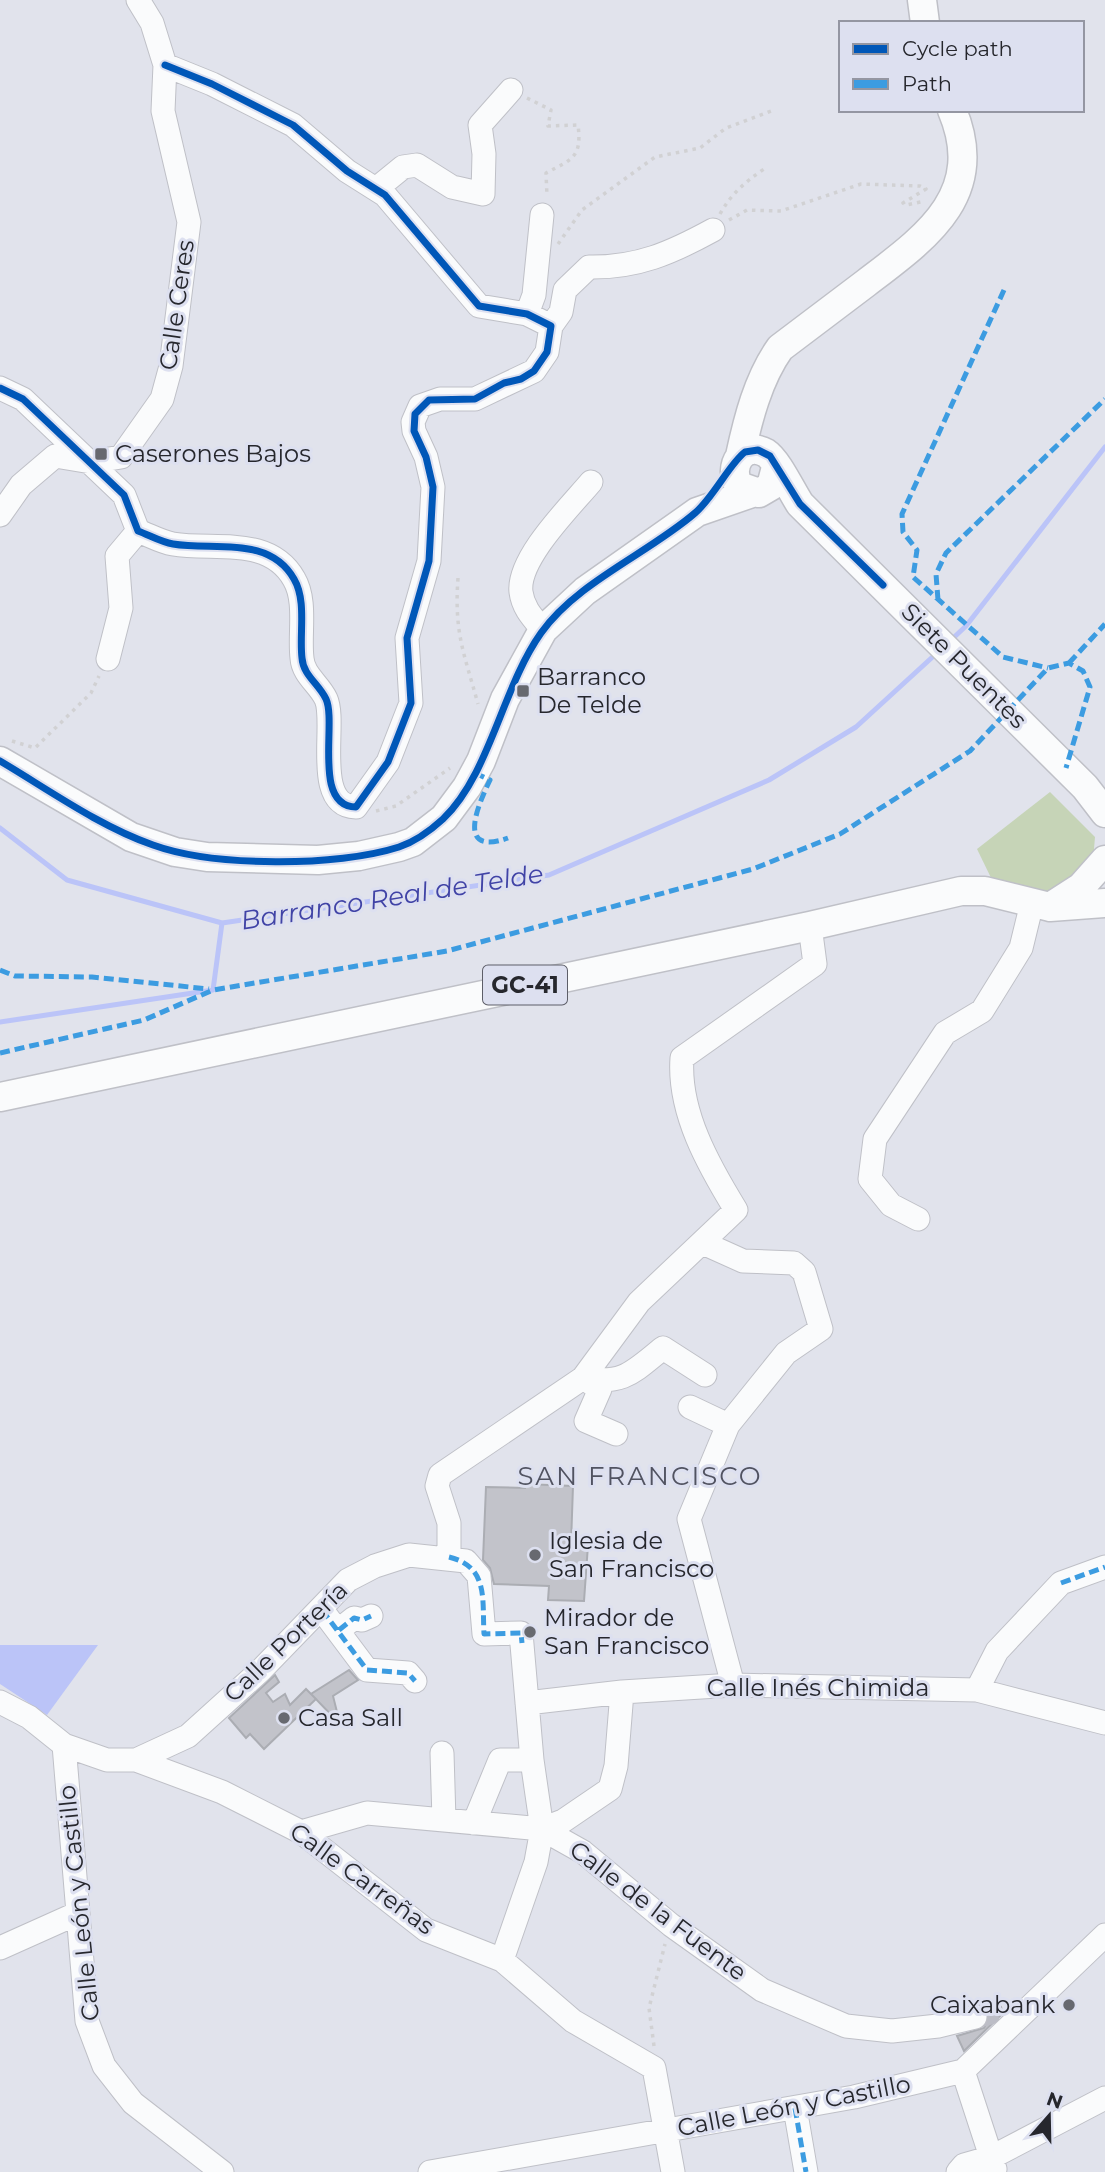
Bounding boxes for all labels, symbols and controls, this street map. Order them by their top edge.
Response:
legend [839,21,1084,112]
text: Cycle path [902,36,1013,61]
text: Path [902,71,952,96]
street label: Calle Ceres [153,238,200,372]
place label: Caserones Bajos [115,439,311,468]
marker: Caserones Bajos [93,446,109,462]
street label: Siete Puentes [896,597,1033,734]
place label: Barranco De Telde [537,662,646,719]
marker: Barranco De Telde [515,683,531,699]
water label: Barranco Real de Telde [238,857,546,937]
road number: GC-41 [483,966,567,1004]
district label: SAN FRANCISCO [517,1460,763,1492]
place label: Iglesia de San Francisco [549,1526,714,1583]
marker: Iglesia de San Francisco [527,1547,543,1563]
street label: Calle Portería [218,1575,353,1708]
place label: Mirador de San Francisco [544,1603,709,1660]
marker: Mirador de San Francisco [522,1624,538,1640]
street label: Calle Inés Chimida [707,1673,929,1702]
place label: Casa Sall [298,1703,403,1732]
marker: Casa Sall [276,1710,292,1726]
street label: Calle León y Castillo [52,1784,105,2022]
street label: Calle Carreñas [285,1817,440,1941]
street label: Calle de la Fuente [564,1835,753,1987]
place label: Caixabank [930,1990,1056,2019]
marker: Caixabank [1061,1997,1077,2013]
street label: Calle León y Castillo [675,2069,913,2142]
north arrow [1014,2081,1084,2151]
text: N [1043,2087,1066,2114]

